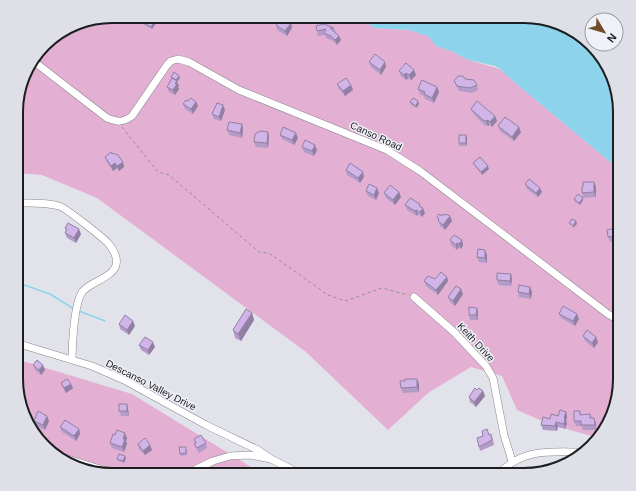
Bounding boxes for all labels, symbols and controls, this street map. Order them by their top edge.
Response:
north arrow [584,12,624,52]
text: N [605,31,619,45]
street label: Canso Road [348,119,404,153]
street label: Keith Drive [455,320,497,364]
street label: Descanso Valley Drive [104,357,198,413]

